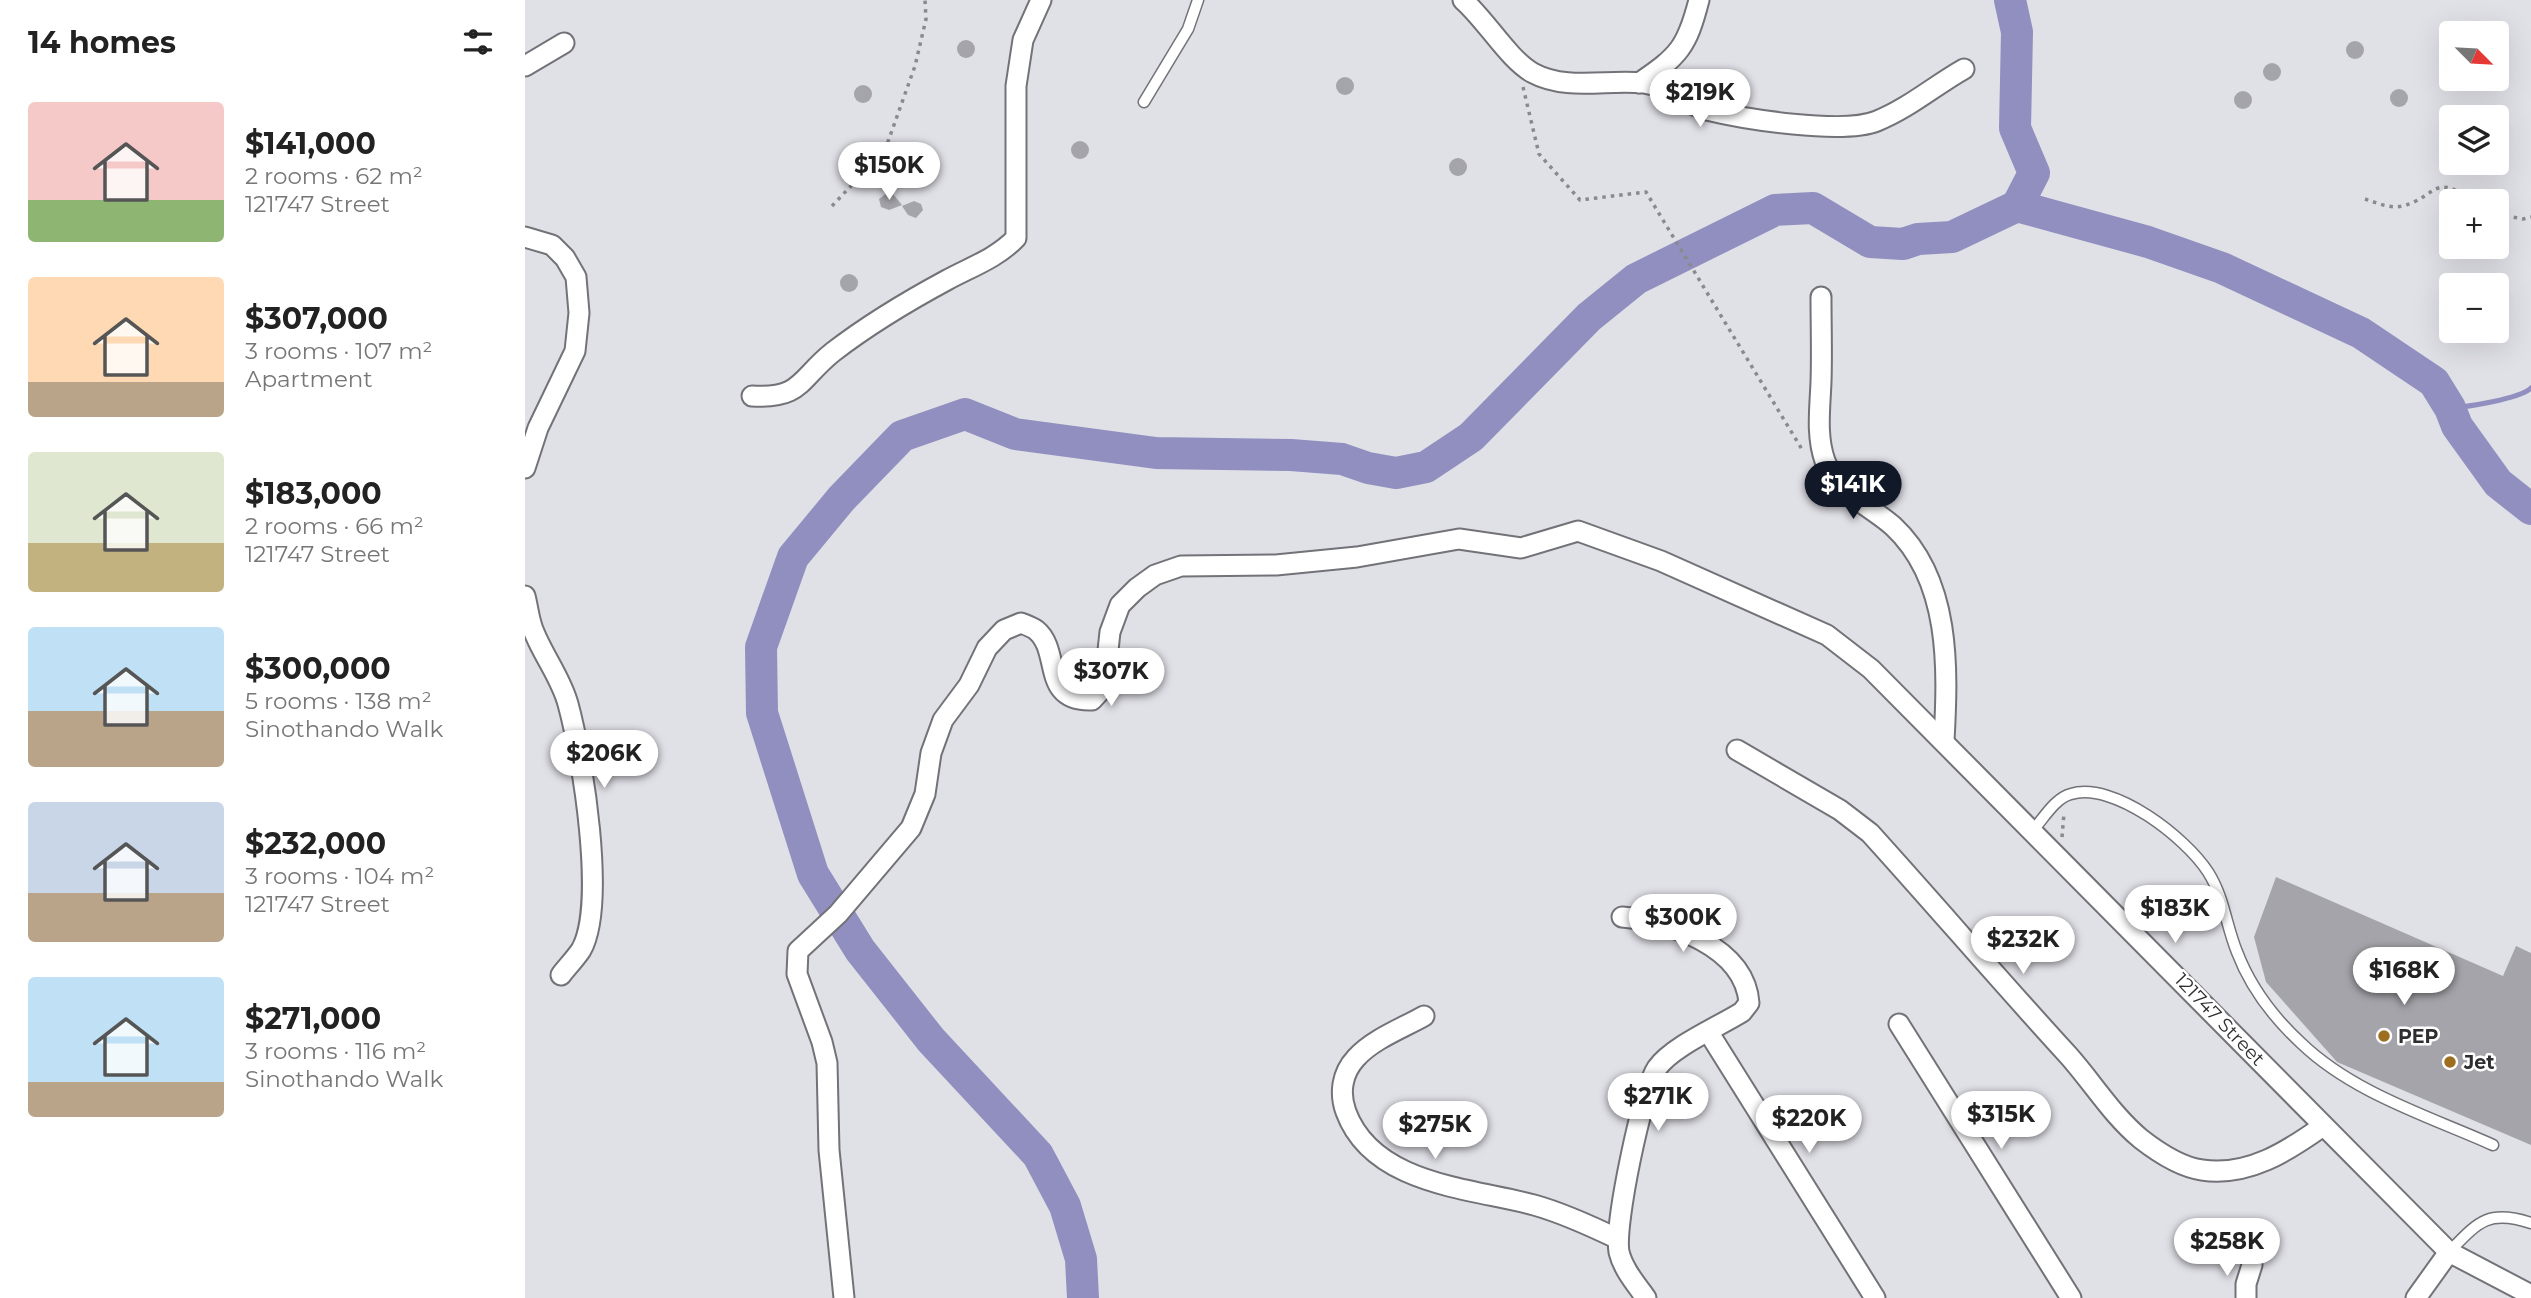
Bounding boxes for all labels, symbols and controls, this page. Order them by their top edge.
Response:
north arrow [2439,21,2509,91]
map controls [2439,21,2509,343]
icon: filters [459,23,497,61]
text: 14 homes [28,24,176,61]
pin: $219K [1651,69,1749,129]
text: $219K [1666,78,1734,106]
button: layers [2439,105,2509,175]
text: $141,000 [245,125,376,162]
icon: home [84,130,168,214]
pin: $150K [840,142,938,202]
text: $150K [854,151,924,179]
text: 2 rooms · 62 m² [245,162,423,190]
button: + [2439,189,2509,259]
text: 121747 Street [245,190,390,218]
button: − [2439,273,2509,343]
text: $307,000 [245,300,388,337]
icon: home [84,305,168,389]
text: 3 rooms · 107 m² [245,337,432,365]
text: Apartment [245,365,373,393]
pin: $141K [1804,462,1902,521]
text: $141K [1821,470,1885,498]
text: $183,000 [245,475,382,512]
icon: home [84,480,168,564]
text: 2 rooms · 66 m² [245,512,424,540]
text: 121747 Street [245,540,390,568]
pin: $307K [1062,648,1160,708]
text: $300,000 [245,650,391,687]
icon: home [84,655,168,739]
text: $307K [1073,657,1149,685]
text: 5 rooms · 138 m² [245,687,432,715]
text: Sinothando Walk [245,715,443,743]
pin: $206K [555,730,653,790]
text: $206K [566,739,642,767]
text: $232,000 [245,825,386,862]
icon: home [84,830,168,914]
text: 3 rooms · 104 m² [245,862,434,890]
pin: $183K [2126,886,2224,945]
text: 121747 Street [245,890,390,918]
pin: $300K [1634,894,1732,954]
text: $183K [2140,894,2210,922]
text: $300K [1645,903,1721,931]
pin: $232K [1974,916,2072,976]
text: $232K [1987,925,2059,953]
pin: $168K [2355,948,2453,1007]
text: $168K [2369,956,2439,984]
street label: 121747 Street [2170,968,2270,1071]
text: $271,000 [245,1000,381,1037]
icon: home [84,1005,168,1089]
place label: PEP [2398,1025,2438,1048]
marker: PEP [2376,1028,2392,1044]
text: 3 rooms · 116 m² [245,1037,426,1065]
place label: Jet [2463,1051,2495,1074]
marker: Jet [2442,1054,2458,1070]
text: Sinothando Walk [245,1065,443,1093]
pin: $271K [1609,1074,1707,1133]
text: $271K [1624,1082,1692,1110]
pin: $315K [1952,1092,2050,1151]
pin: $220K [1760,1096,1858,1155]
text: $315K [1967,1100,2035,1128]
pin: $275K [1386,1102,1484,1161]
text: $220K [1772,1104,1846,1132]
text: $275K [1399,1110,1471,1138]
pin: $258K [2178,1218,2276,1278]
text: $258K [2190,1227,2264,1255]

